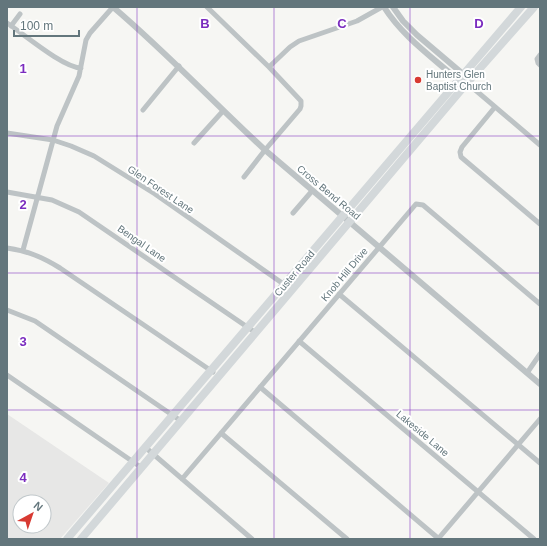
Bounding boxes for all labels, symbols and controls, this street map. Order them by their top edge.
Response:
scale bar [14,12,79,38]
text: B [200,16,210,31]
text: C [337,16,347,31]
text: D [474,16,484,31]
text: 100 m [20,19,53,33]
text: 1 [19,61,27,76]
place label: Hunters Glen Baptist Church [426,69,492,92]
marker: Hunters Glen Baptist Church [413,75,423,85]
street label: Glen Forest Lane [126,163,196,216]
street label: Cross Bend Road [295,163,362,222]
text: 2 [19,197,27,212]
street label: Bengal Lane [116,223,168,264]
street label: Knob Hill Drive [319,245,370,303]
street label: Custer Road [272,248,317,298]
text: 3 [19,334,27,349]
street label: Lakeside Lane [394,408,451,459]
text: 4 [19,470,27,485]
north arrow [12,494,52,534]
text: N [32,499,45,514]

